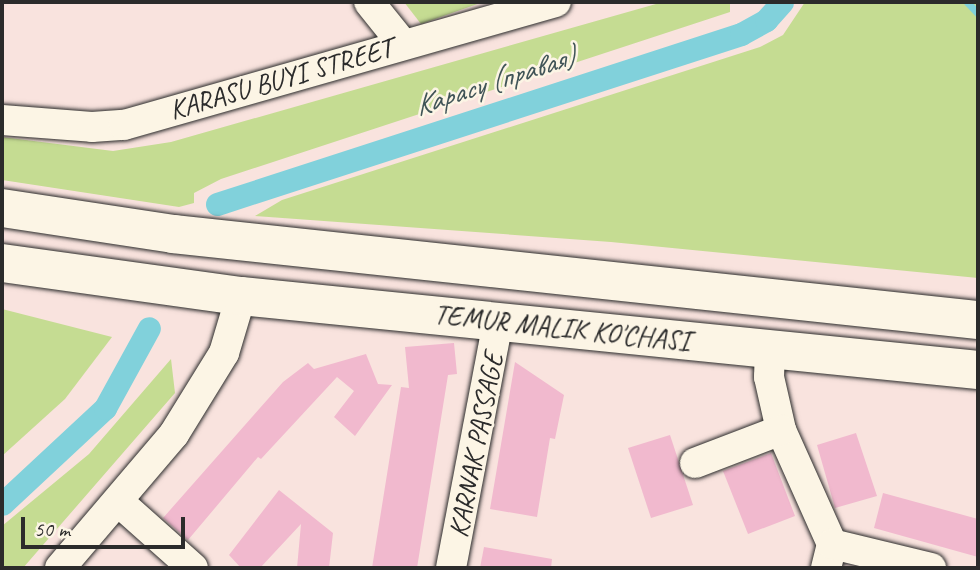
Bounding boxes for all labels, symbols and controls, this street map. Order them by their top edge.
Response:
street label: KARASU BUYI STREET [166,31,396,127]
water label: Карасу (правая) [410,38,578,124]
street label: TEMUR MALIK KO'CHASI [432,298,692,358]
street label: KARNAK PASSAGE [442,351,510,539]
scale bar [24,504,189,548]
text: 50 m [34,516,70,542]

